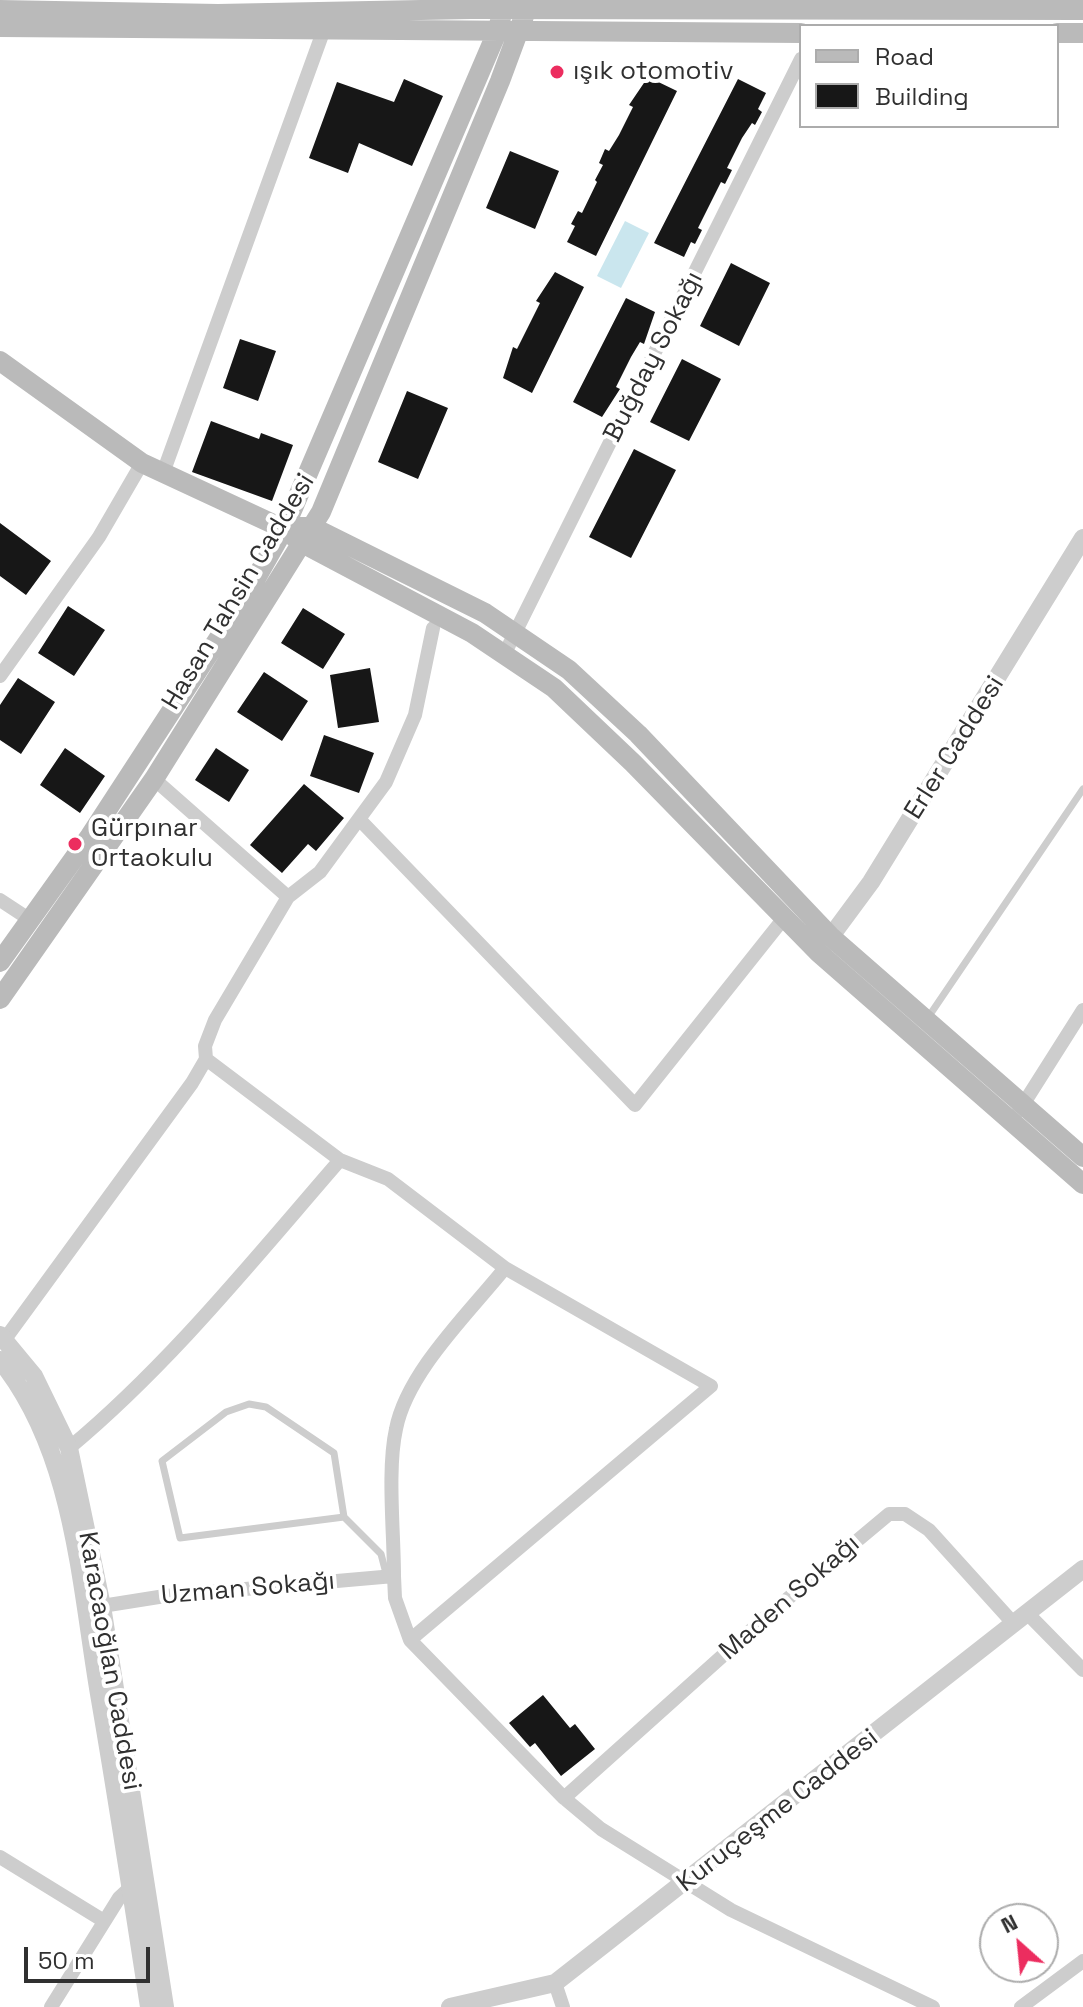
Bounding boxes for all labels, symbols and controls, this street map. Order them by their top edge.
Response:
legend [799,24,1059,128]
text: Road [875,41,934,72]
place label: ışık otomotiv [573,56,733,88]
marker: ışık otomotiv [548,63,566,81]
text: Building [875,81,969,112]
street label: Buğday Sokağı [598,267,710,447]
street label: Hasan Tahsin Caddesi [156,468,322,716]
street label: Erler Caddesi [899,671,1011,825]
place label: Gürpınar Ortaokulu [91,813,213,874]
marker: Gürpınar Ortaokulu [66,835,84,853]
street label: Karacaoğlan Caddesi [71,1529,147,1793]
street label: Maden Sokağı [714,1529,866,1667]
street label: Uzman Sokağı [160,1566,336,1612]
street label: Kuruçeşme Caddesi [671,1723,885,1899]
north arrow [979,1903,1059,1983]
text: N [996,1908,1022,1939]
scale bar [28,1931,154,1981]
text: 50 m [38,1945,95,1976]

